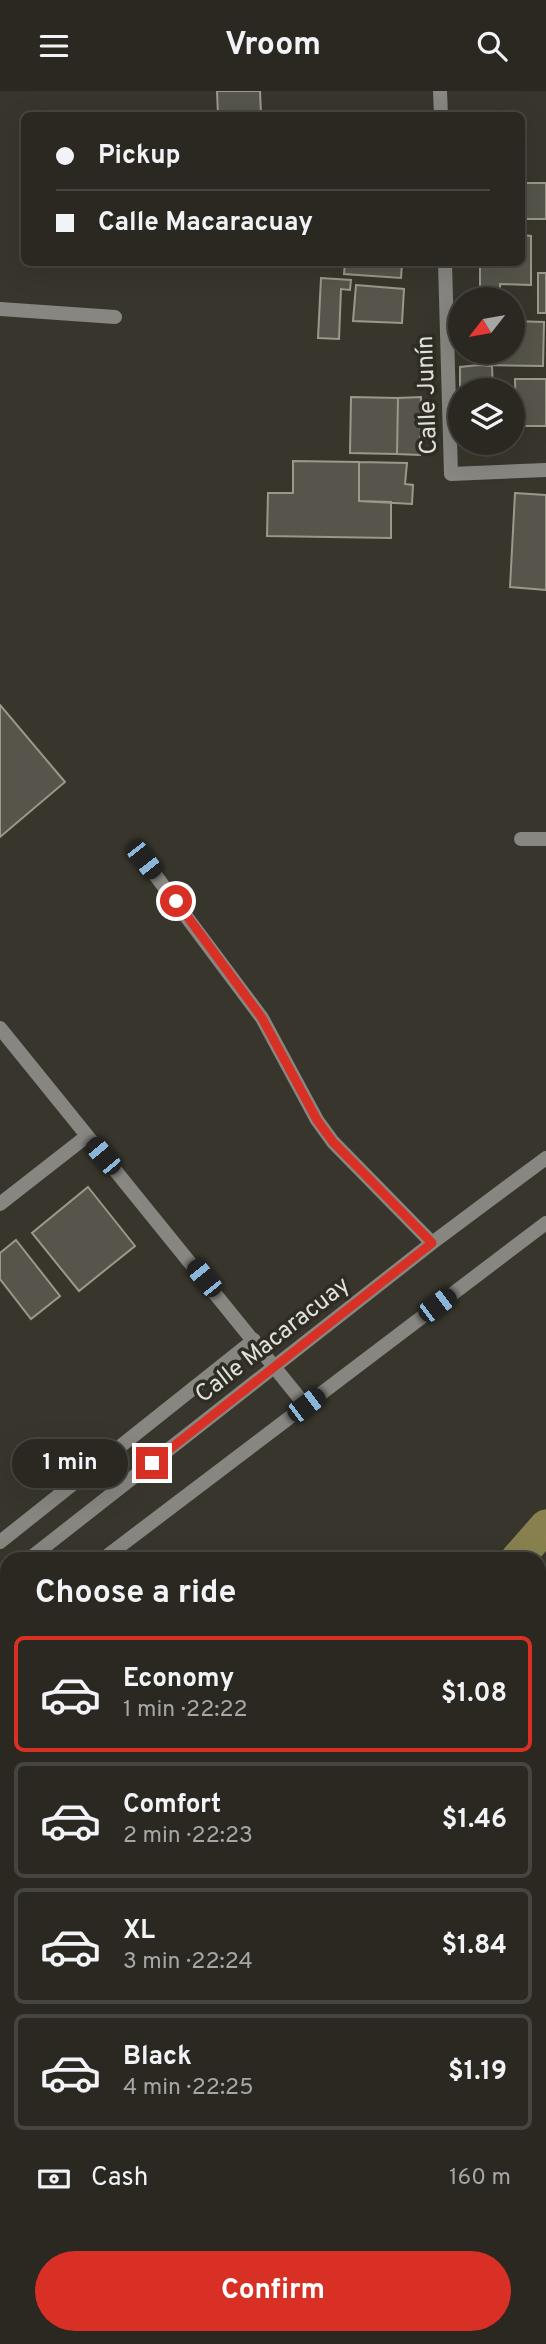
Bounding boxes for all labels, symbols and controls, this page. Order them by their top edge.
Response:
text: Vroom [225,26,321,66]
icon: menu [35,27,73,65]
icon: search [473,27,511,65]
text: Pickup [98,140,181,173]
text: Calle Macaracuay [98,207,313,240]
north arrow [448,287,525,364]
map controls [448,287,525,455]
street label: Calle Junín [411,335,445,455]
button: layers [448,378,525,455]
car [123,837,166,883]
route start [160,885,192,917]
car [82,1133,125,1179]
car [183,1255,226,1301]
street label: Calle Macaracuay [190,1271,357,1410]
car [414,1284,461,1326]
car [283,1384,330,1426]
callout: 1 min [12,1439,128,1487]
route end [136,1447,168,1479]
text: 1 min [42,1449,98,1478]
text: Choose a ride [35,1574,236,1614]
icon: car [39,1663,102,1726]
text: Economy [123,1663,234,1696]
text: $1.08 [441,1678,507,1711]
text: 1 min · 22:22 [123,1696,248,1725]
icon: car [39,1789,102,1852]
text: Comfort [123,1789,221,1822]
text: $1.46 [442,1804,507,1837]
text: 2 min · 22:23 [123,1822,253,1851]
icon: car [39,1915,102,1978]
text: XL [123,1915,155,1948]
text: $1.84 [441,1930,507,1963]
text: 3 min · 22:24 [123,1948,253,1977]
icon: car [39,2041,102,2104]
text: Black [123,2041,192,2074]
text: $1.19 [448,2056,507,2089]
text: 4 min · 22:25 [123,2074,253,2103]
icon: cash [35,2160,73,2198]
text: Cash [91,2162,148,2195]
text: 160 m [449,2164,511,2193]
button: Confirm [35,2251,511,2331]

